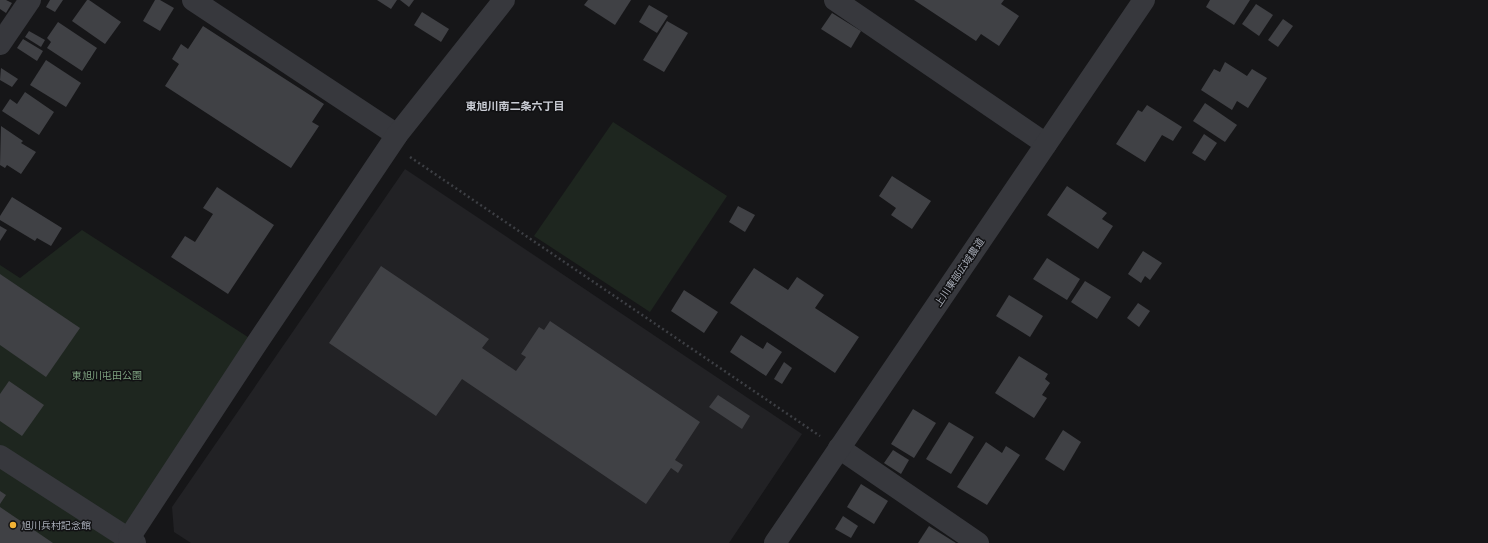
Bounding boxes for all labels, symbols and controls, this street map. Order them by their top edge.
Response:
district label: 東旭川南二条六丁目 [466,100,565,113]
street label: 上川東部広域農道 [932,235,987,309]
park label: 東旭川屯田公園 [72,369,142,382]
place label: 旭川兵村記念館 [21,519,91,532]
marker: 旭川兵村記念館 [8,520,18,530]

